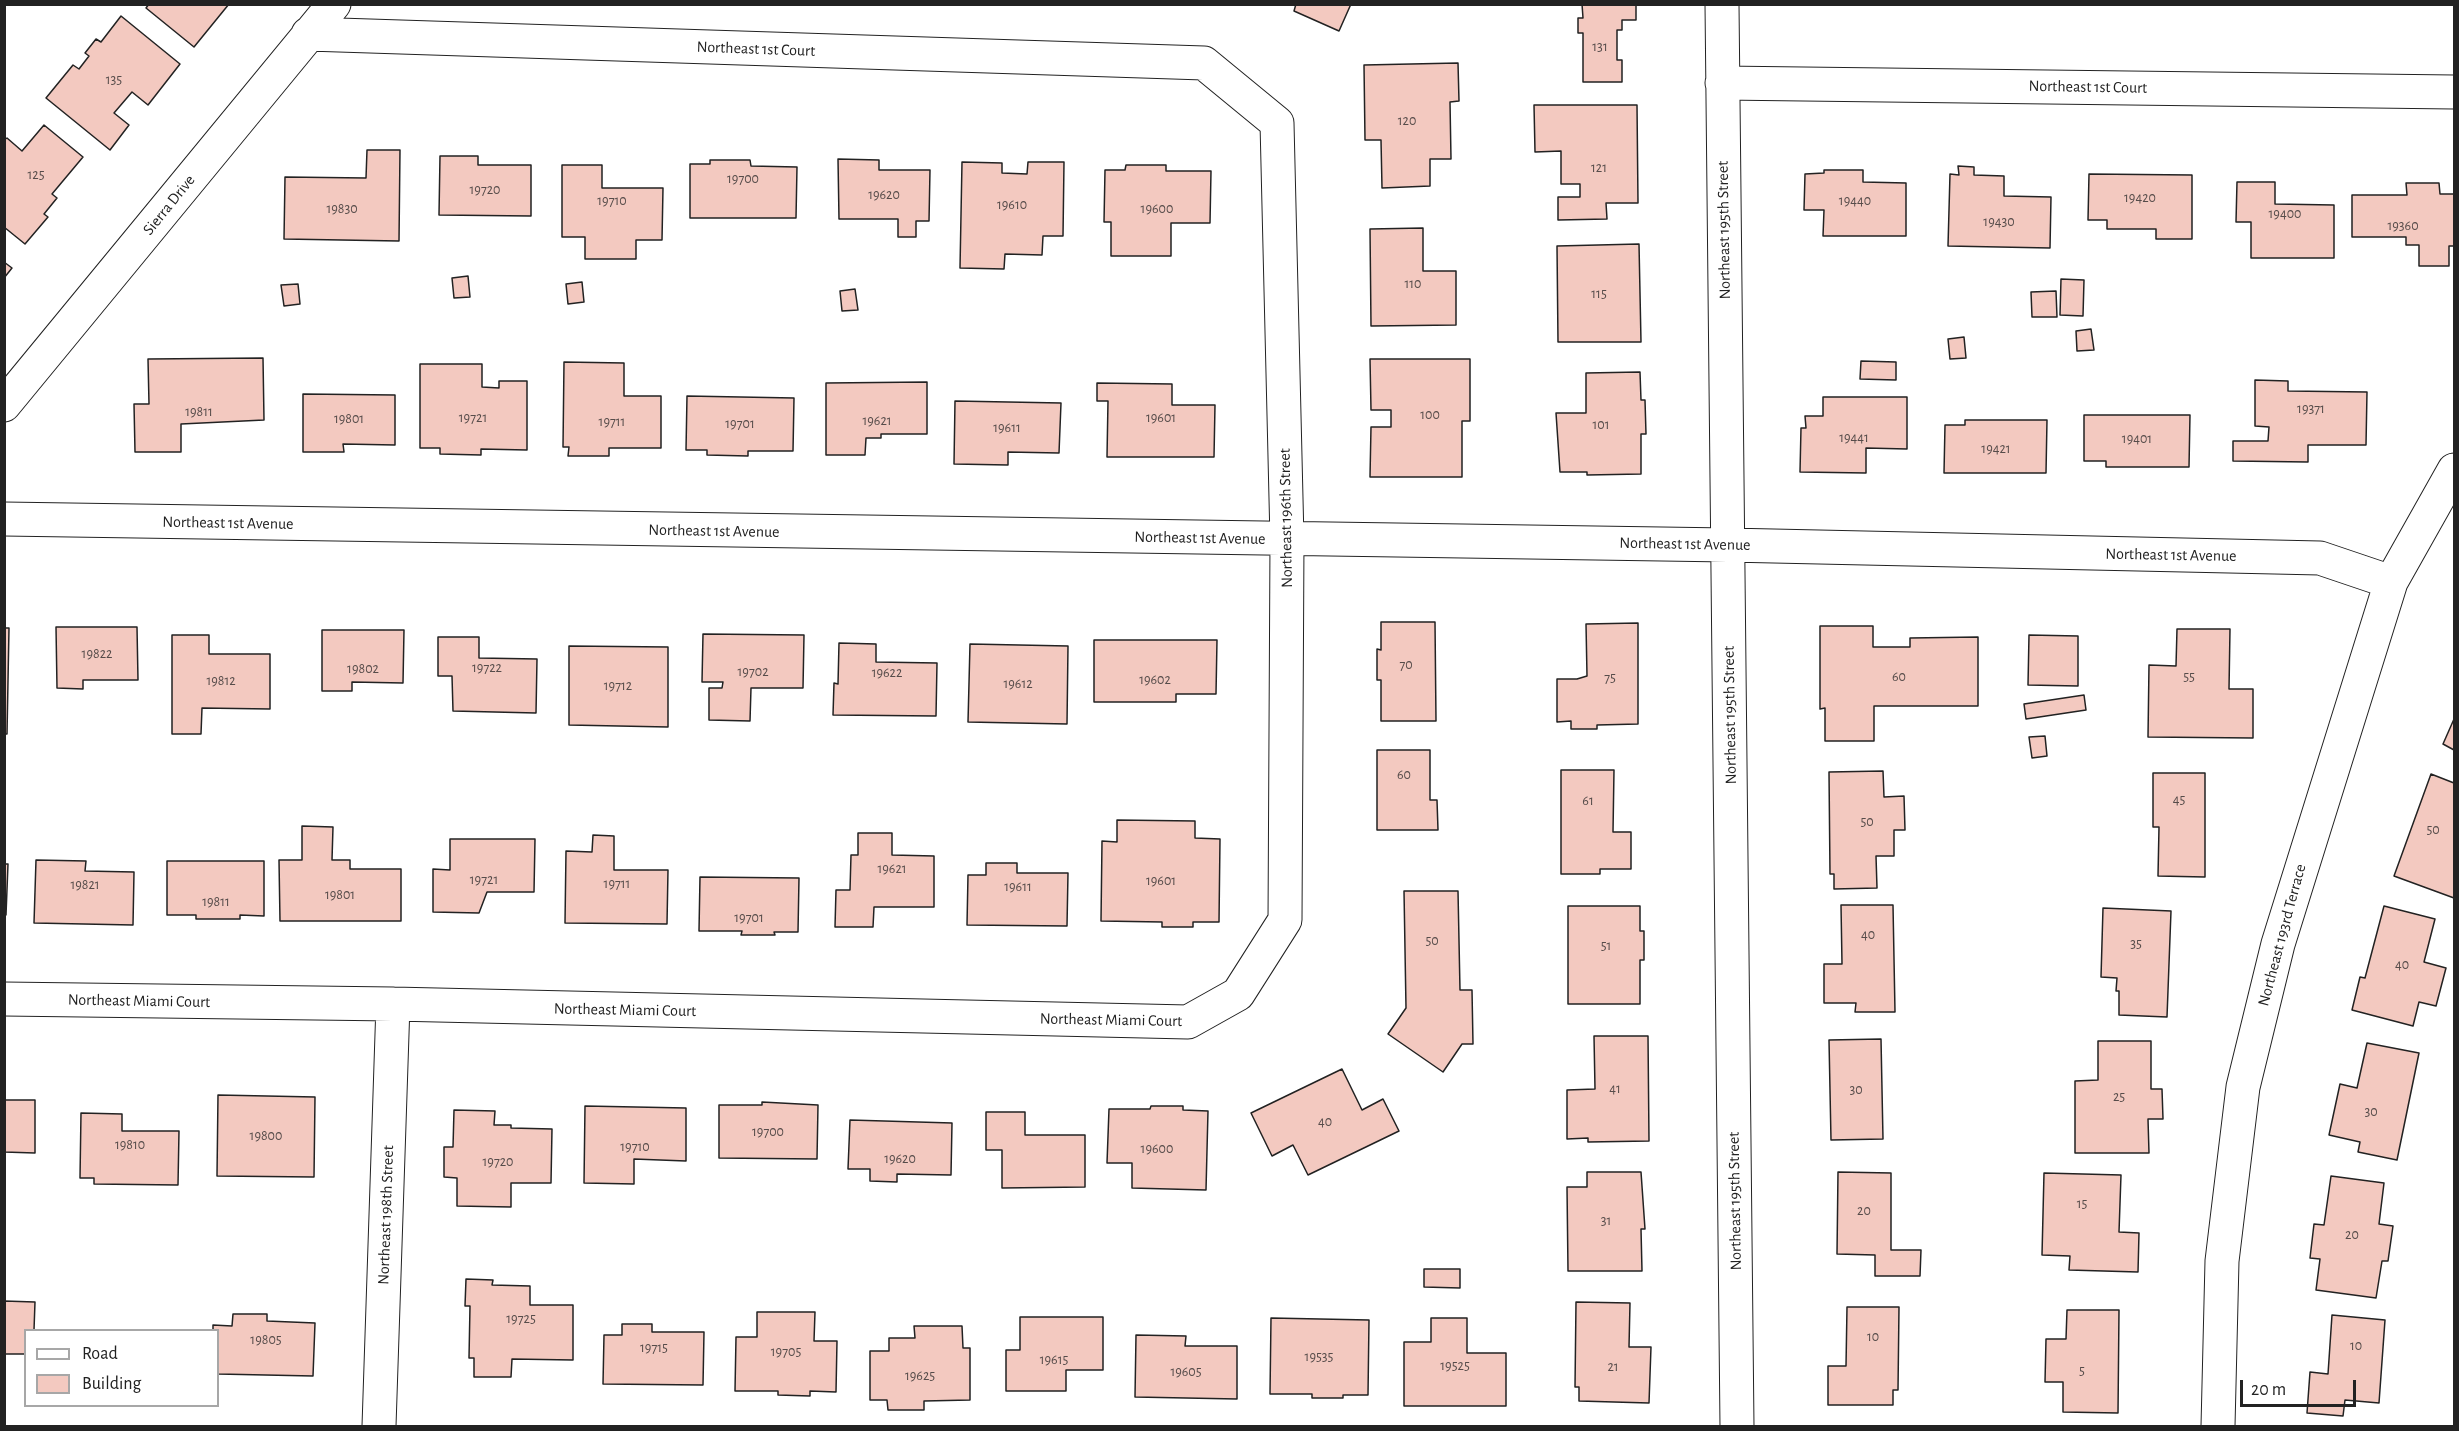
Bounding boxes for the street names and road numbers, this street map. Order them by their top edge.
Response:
street label: Northeast 1st Court [696,37,816,61]
street label: Northeast 1st Court [2029,76,2147,98]
street label: Northeast 195th Street [1713,160,1735,300]
street label: Sierra Drive [139,171,199,239]
street label: Northeast 196th Street [1275,448,1297,588]
street label: Northeast 1st Avenue [162,512,294,534]
street label: Northeast 1st Avenue [648,520,780,542]
street label: Northeast 1st Avenue [1134,527,1266,549]
street label: Northeast 1st Avenue [1619,533,1751,555]
street label: Northeast 1st Avenue [2105,544,2237,566]
street label: Northeast 195th Street [1719,645,1741,785]
street label: Northeast 193rd Terrace [2254,862,2310,1008]
street label: Northeast Miami Court [68,990,210,1012]
street label: Northeast Miami Court [554,999,696,1021]
street label: Northeast Miami Court [1040,1009,1182,1031]
street label: Northeast 195th Street [1724,1131,1746,1271]
street label: Northeast 198th Street [374,1145,398,1285]

